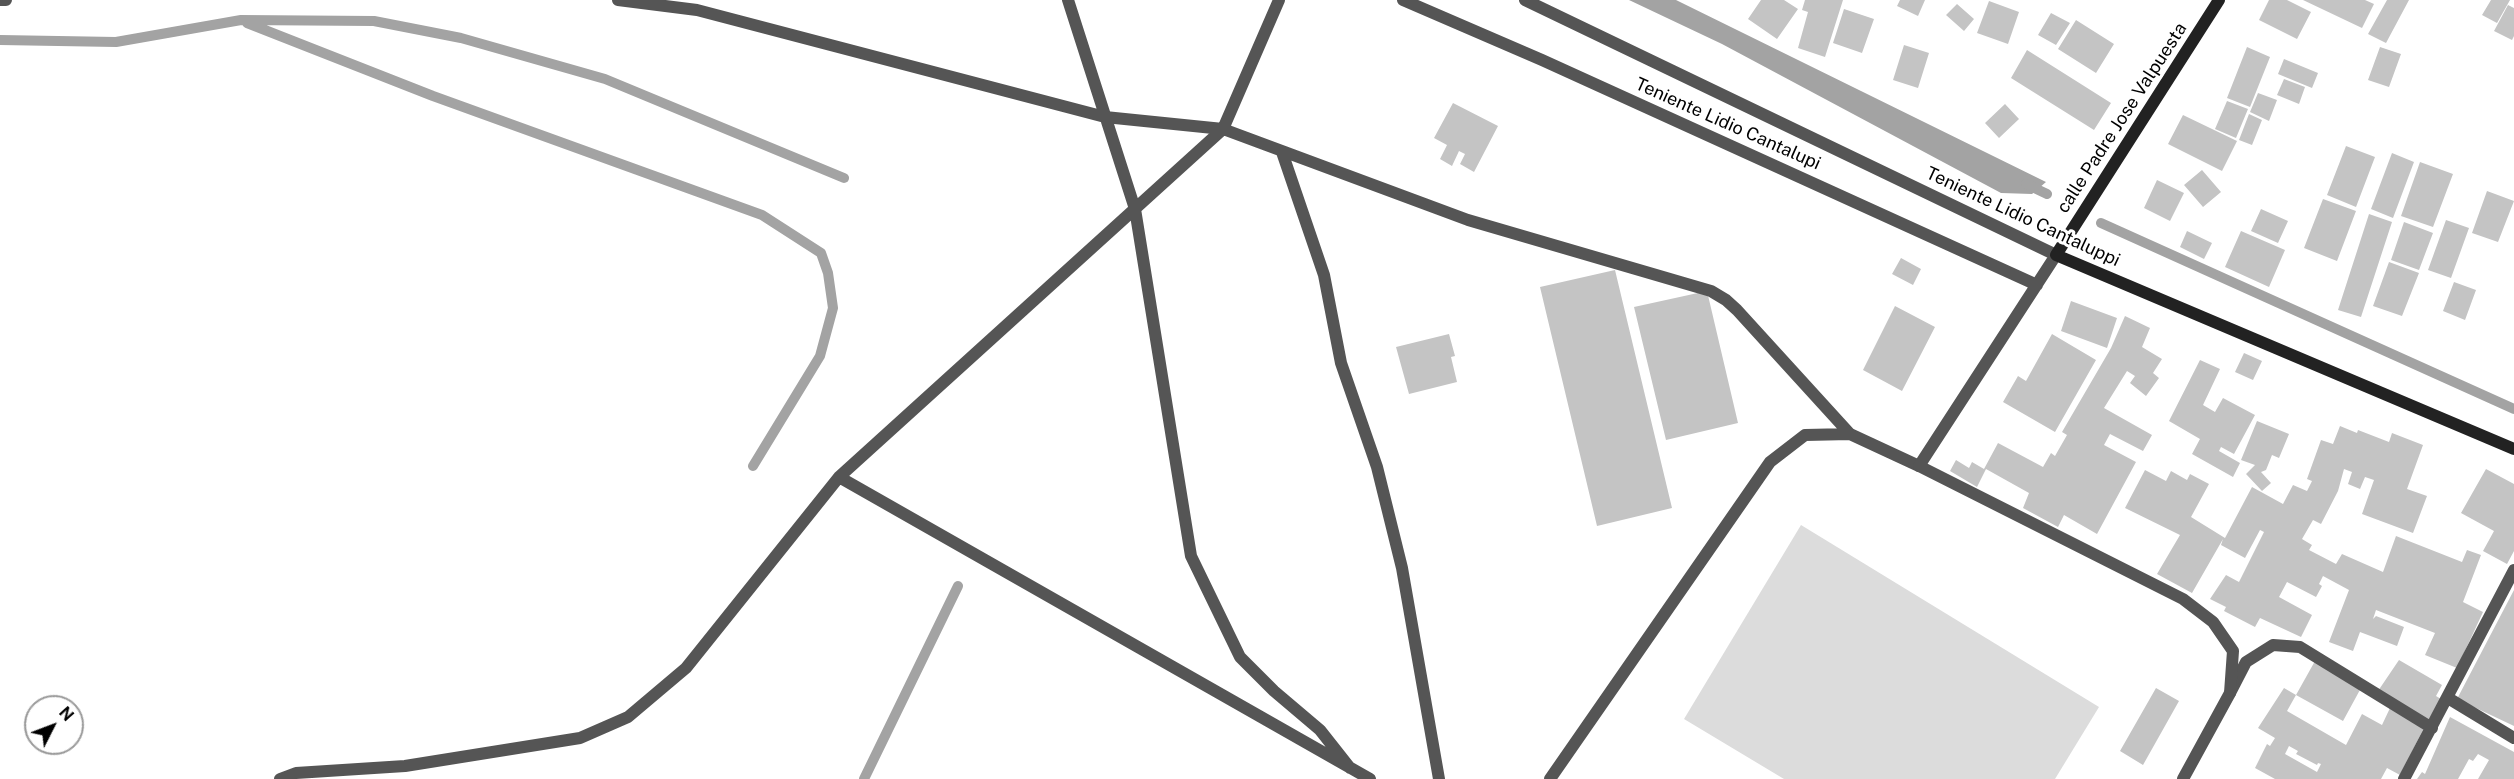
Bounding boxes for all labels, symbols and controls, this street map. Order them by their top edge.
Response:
street label: calle Padre Jose Valpuesta [2052,19,2192,217]
street label: Teniente Lidio Cantalupi [1632,73,1824,175]
street label: Teniente Lidio Cantaluppi [1923,163,2123,271]
north arrow [24,695,84,755]
text: N [55,703,78,725]

